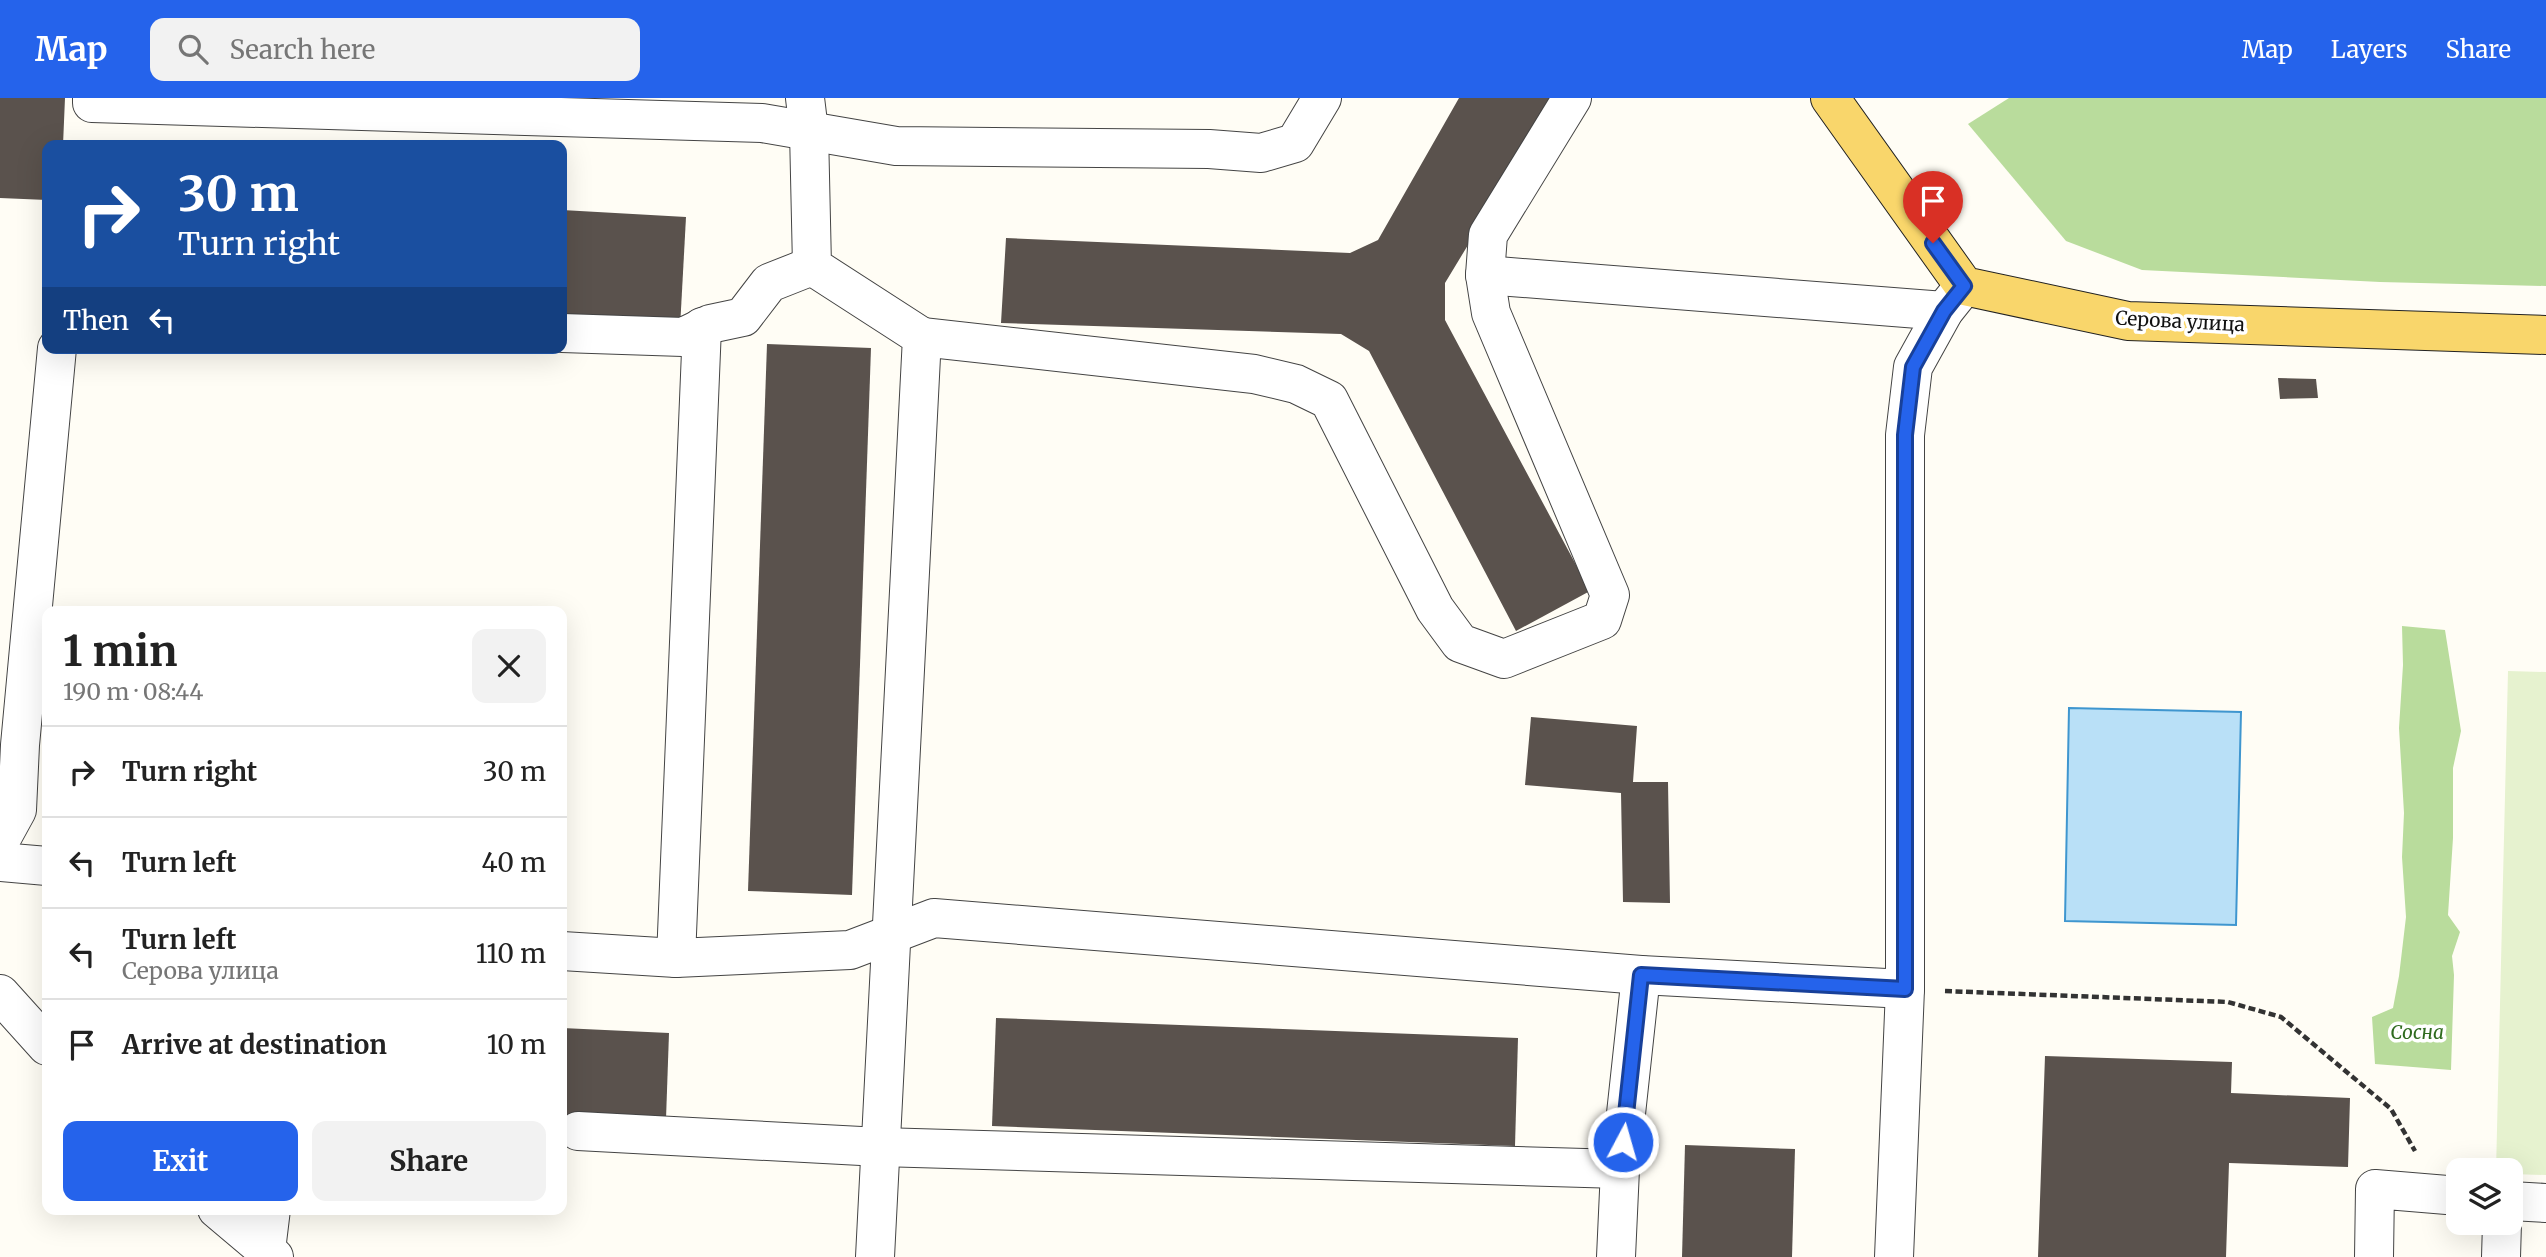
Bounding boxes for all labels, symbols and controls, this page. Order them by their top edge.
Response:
search box [150,18,640,81]
text: Map [35,29,108,70]
icon: search [174,30,212,68]
text: Search here [230,33,375,66]
text: Map [2242,34,2293,65]
text: Layers [2331,34,2407,65]
text: Share [2445,34,2511,65]
text: 30 m [178,163,299,224]
icon: right [63,168,154,259]
pin [1903,171,1963,243]
icon: arrive [1914,182,1952,220]
text: Turn right [178,224,340,264]
icon: left [143,301,181,339]
text: Then [63,304,129,337]
street label: Серова улица [2115,306,2245,336]
text: 1 min [63,625,177,677]
button: close [472,629,546,703]
text: 190 m · 08:44 [63,677,203,706]
icon: right [63,753,101,791]
text: Turn right [122,755,257,788]
text: 30 m [483,755,546,788]
icon: left [63,844,101,882]
text: Turn left [122,846,236,879]
text: 40 m [482,846,546,879]
text: Turn left [122,923,236,956]
icon: left [63,935,101,973]
text: 110 m [476,937,546,970]
text: Серова улица [122,956,279,985]
park label: Сосна [2390,1020,2444,1044]
icon: arrive [63,1026,101,1064]
text: Arrive at destination [122,1028,387,1061]
text: 10 m [487,1028,546,1061]
position arrow [1586,1105,1660,1179]
button: Exit [63,1121,298,1201]
button: Share [312,1121,546,1201]
map controls [2446,1158,2523,1235]
button: layers [2446,1158,2523,1235]

